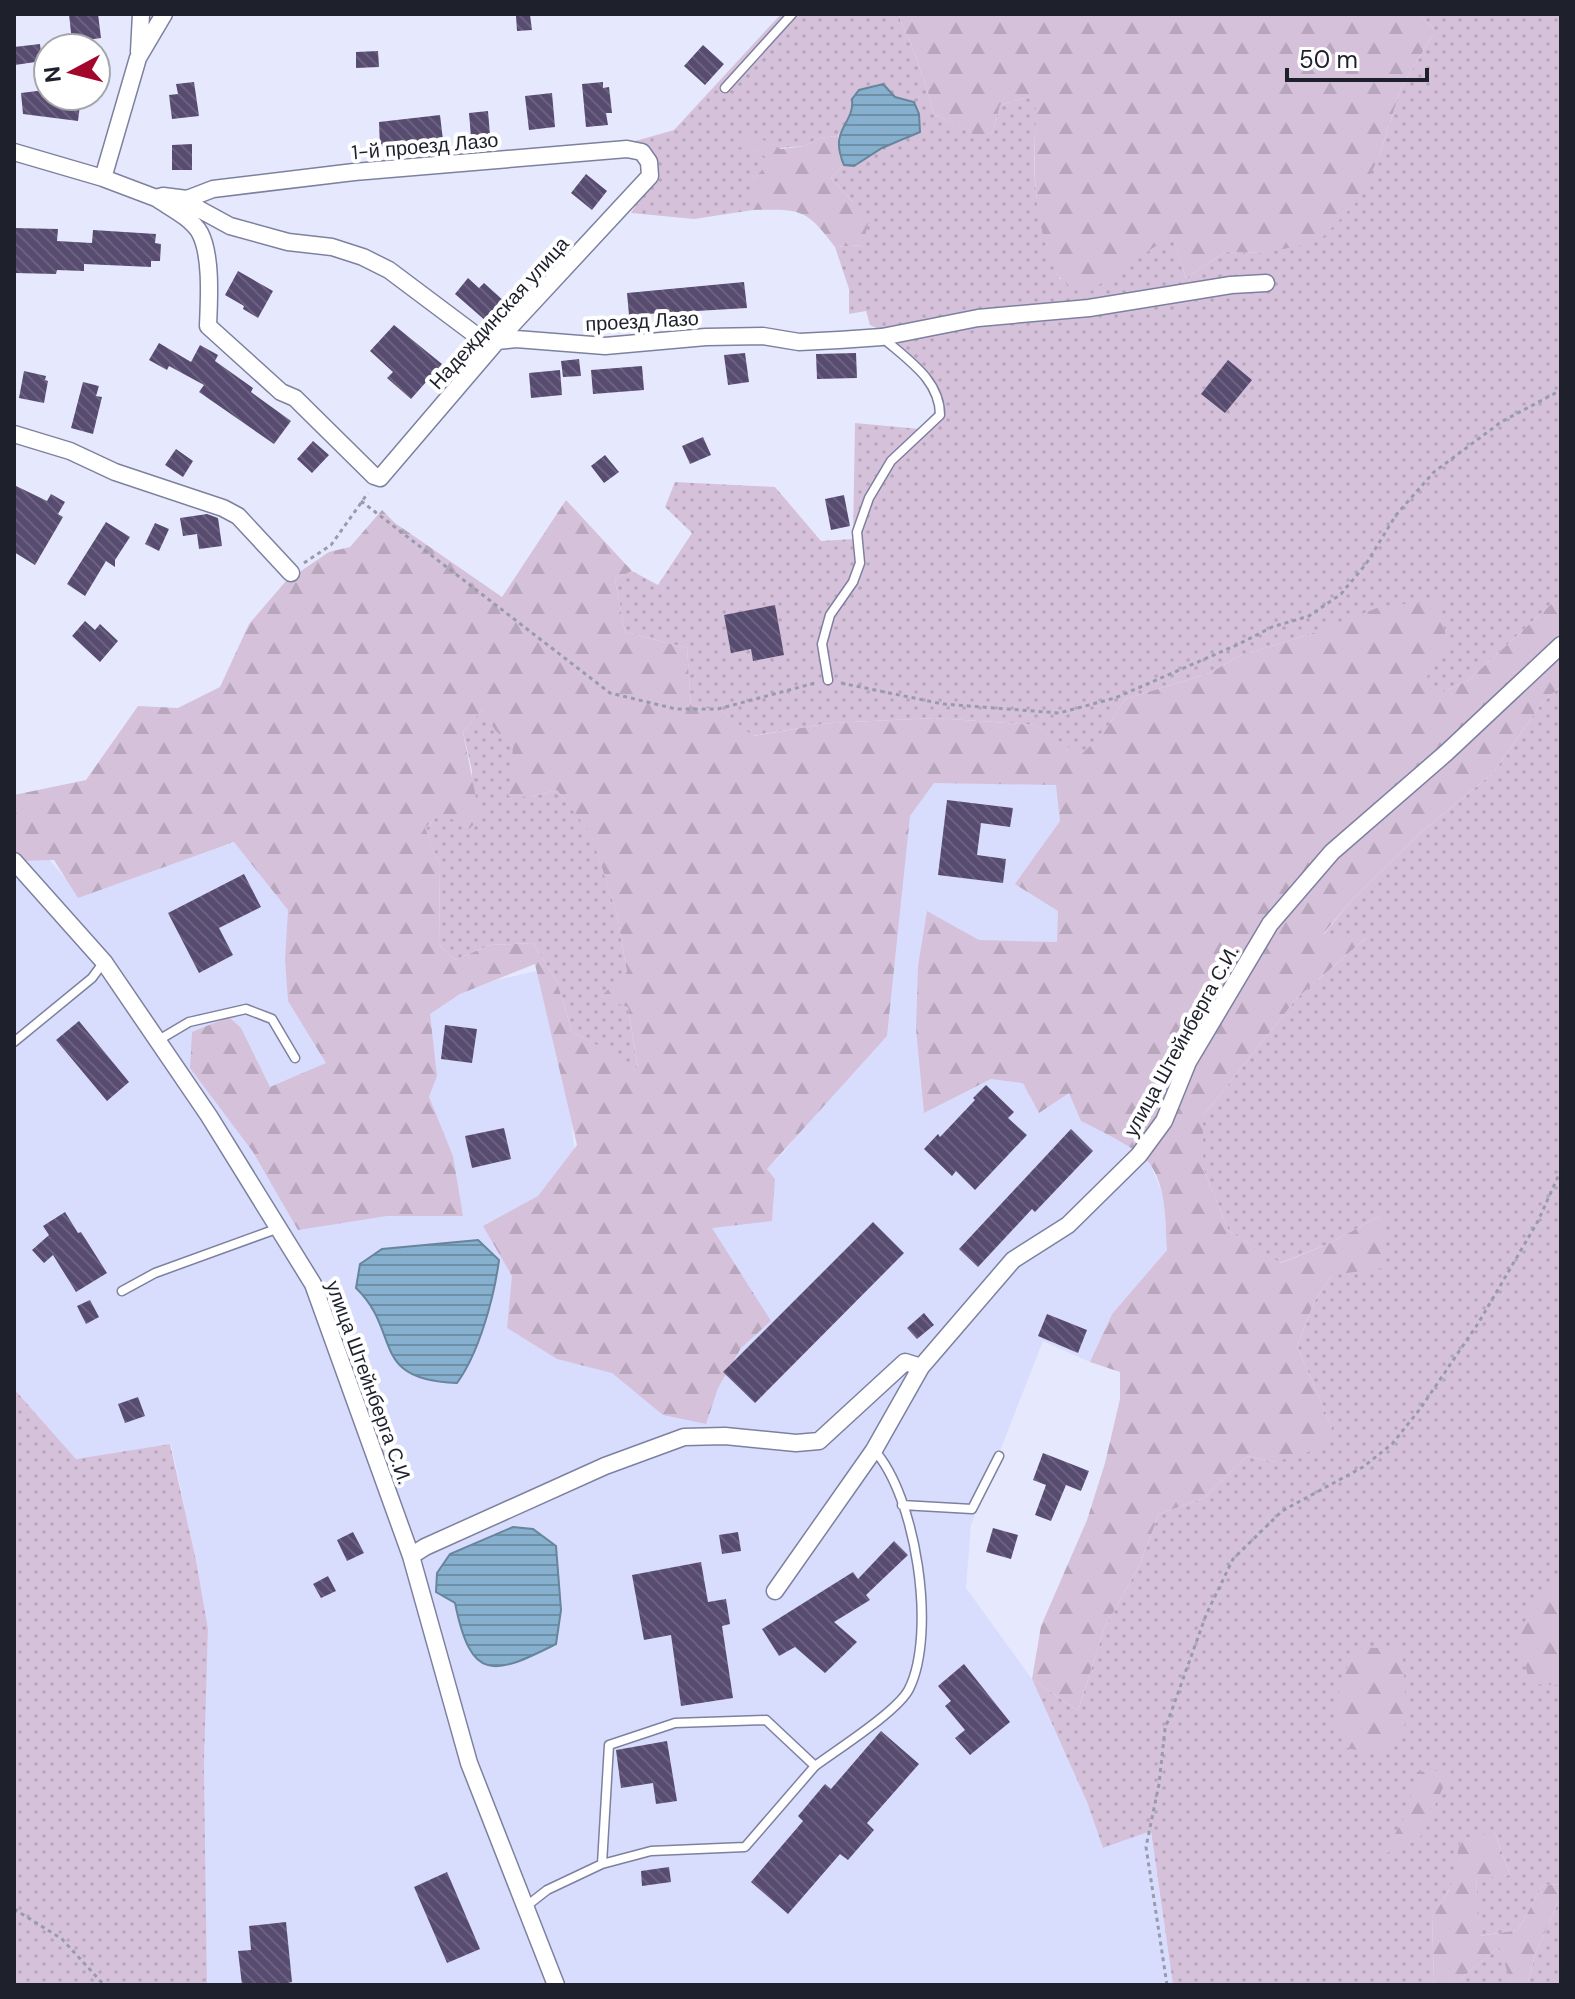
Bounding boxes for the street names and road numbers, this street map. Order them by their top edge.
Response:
street label: 1-й проезд Лазо [351,127,499,165]
street label: Надеждинская улица [423,231,575,395]
street label: проезд Лазо [585,305,699,337]
street label: улица Штейнберга С.И. [1118,941,1244,1141]
street label: улица Штейнберга С.И. [320,1277,418,1487]

